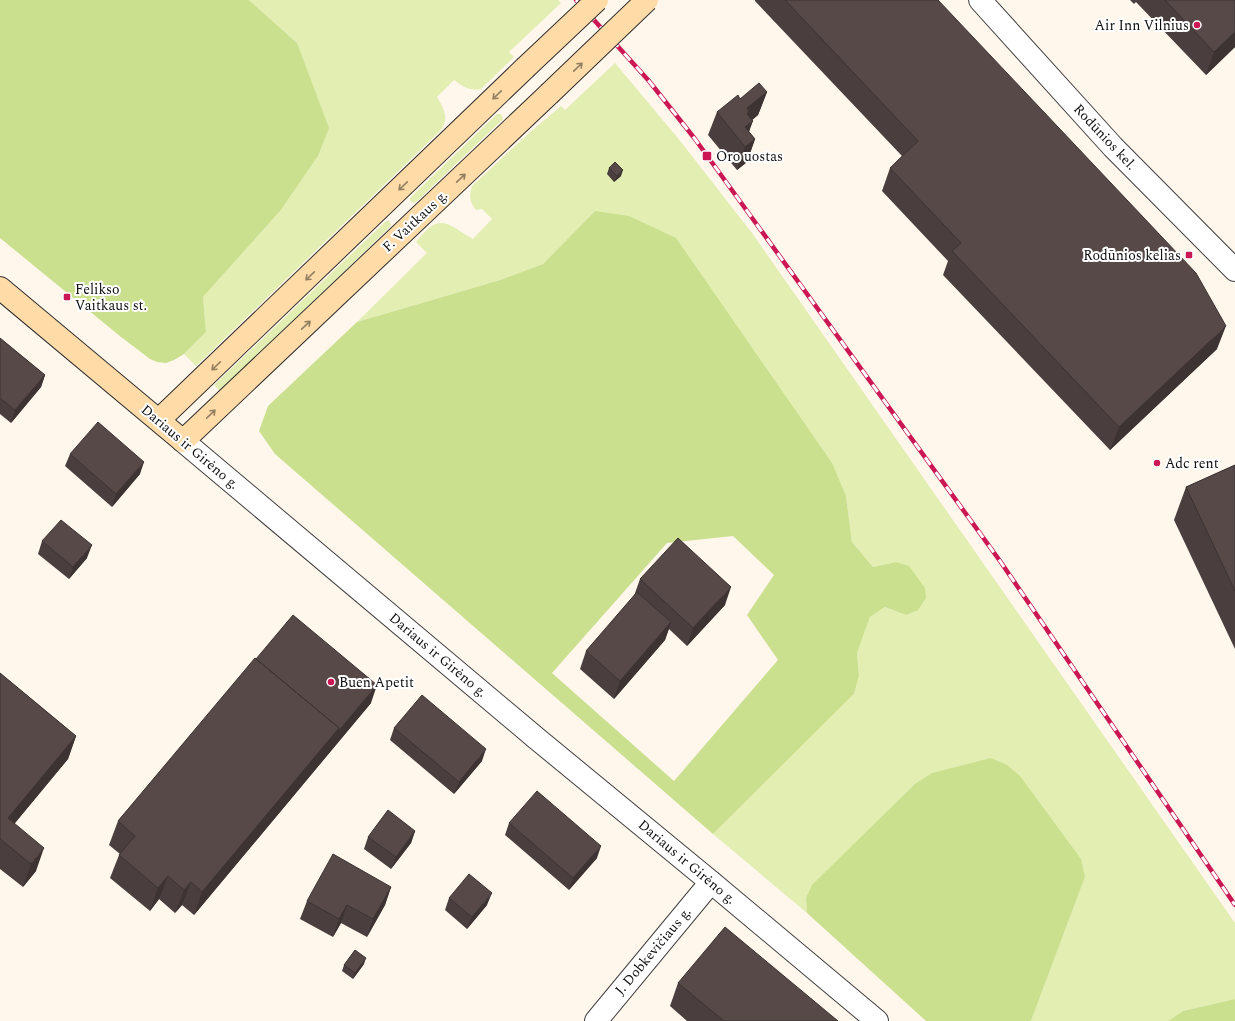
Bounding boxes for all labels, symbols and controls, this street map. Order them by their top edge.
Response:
place label: Air Inn Vilnius [1095,15,1189,36]
marker: Air Inn Vilnius [1192,20,1202,30]
one-way arrow [573,62,583,72]
one-way arrow [492,91,502,100]
street label: Rodūnios kel. [1069,99,1141,175]
place label: Oro uostas [716,146,783,167]
marker: Oro uostas [701,150,713,162]
one-way arrow [456,173,466,182]
one-way arrow [398,181,408,190]
street label: F. Vaitkaus g. [378,185,452,257]
place label: Rodūnios kelias [1083,245,1181,266]
marker: Rodūnios kelias [1184,250,1194,260]
one-way arrow [305,271,315,281]
place label: Felikso Vaitkaus st. [75,279,147,316]
marker: Felikso Vaitkaus st. [62,292,72,302]
one-way arrow [300,321,310,330]
one-way arrow [211,361,221,371]
street label: Dariaus ir Girėno g. [136,400,244,494]
one-way arrow [206,409,216,419]
place label: Adc rent [1165,453,1219,474]
marker: Adc rent [1152,458,1162,468]
street label: Dariaus ir Girėno g. [384,608,492,702]
place label: Buen Apetit [339,672,414,693]
marker: Buen Apetit [326,677,336,687]
street label: Dariaus ir Girėno g. [633,815,741,909]
street label: J. Dobkevičiaus g. [610,902,696,1000]

